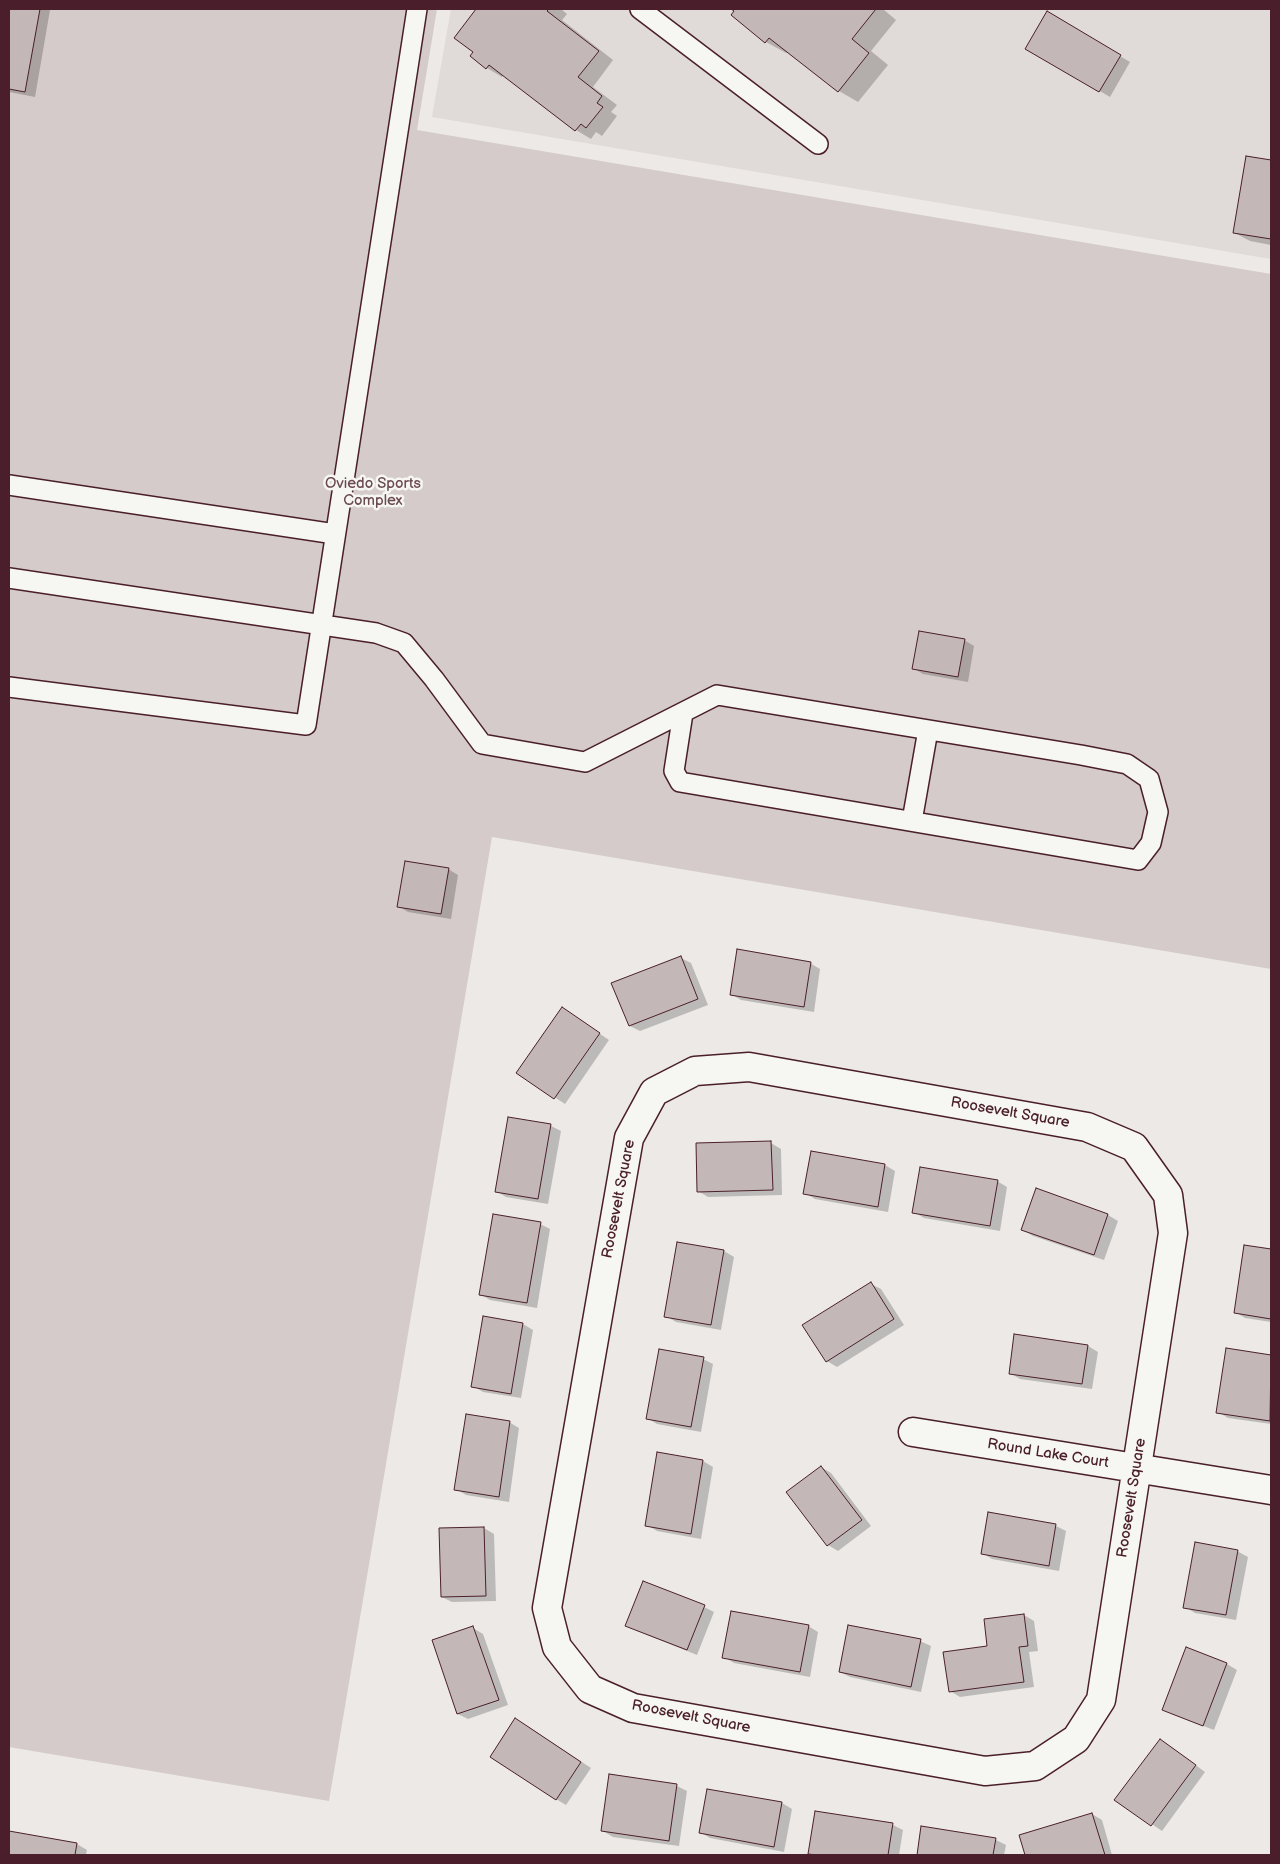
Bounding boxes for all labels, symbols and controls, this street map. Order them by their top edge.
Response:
park label: Oviedo Sports Complex [325,475,421,510]
street label: Roosevelt Square [949,1094,1071,1132]
street label: Roosevelt Square [599,1138,639,1260]
street label: Round Lake Court [986,1436,1110,1472]
street label: Roosevelt Square [1114,1437,1150,1559]
street label: Roosevelt Square [630,1697,752,1737]

